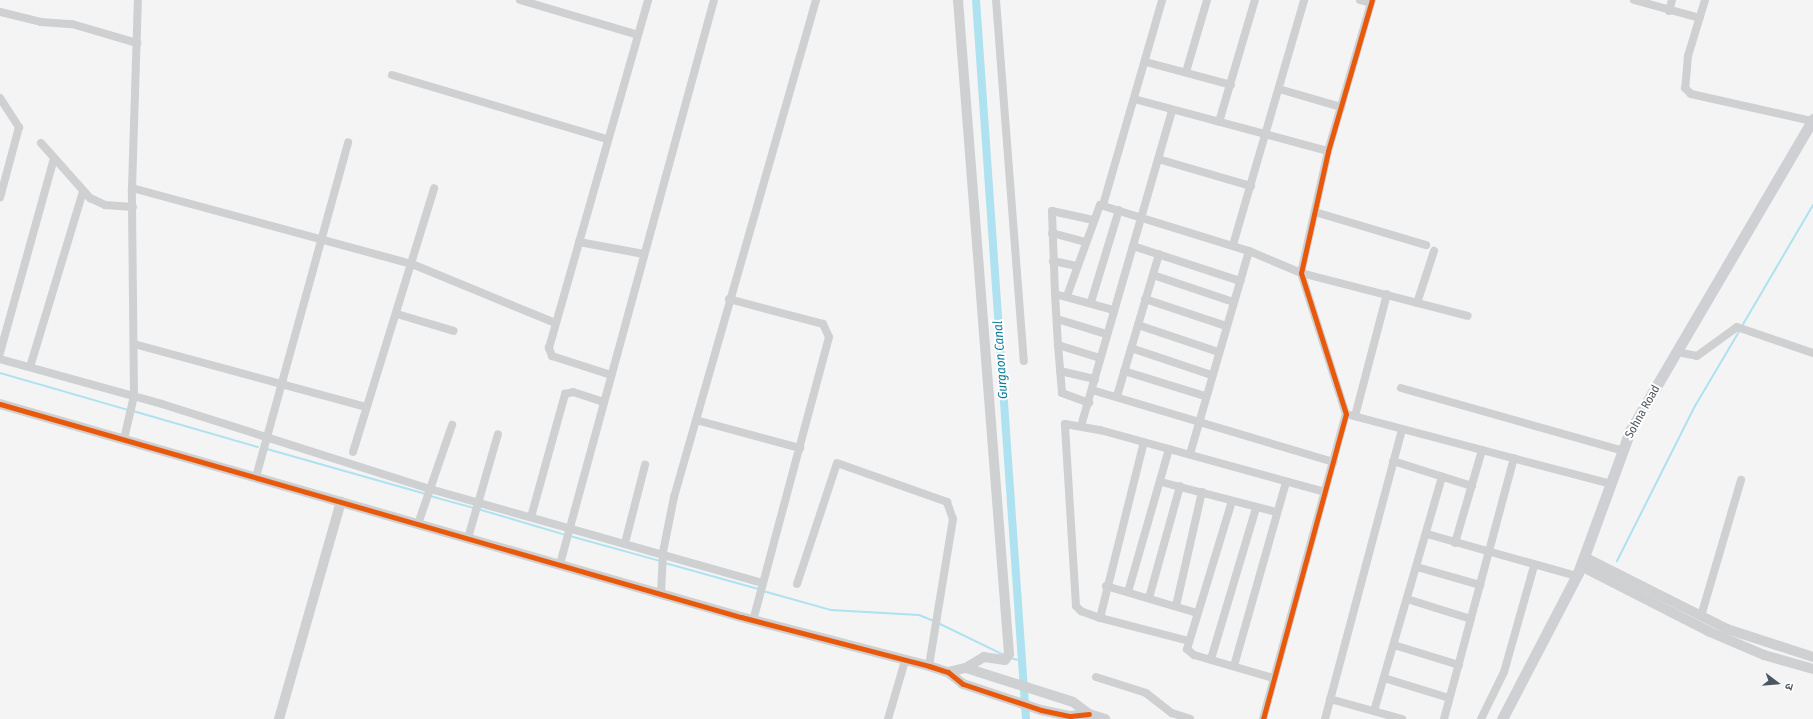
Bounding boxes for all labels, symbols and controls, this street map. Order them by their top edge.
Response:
water label: Gurgaon Canal [990,320,1012,400]
street label: Sohna Road [1623,383,1663,441]
north arrow [1757,663,1797,703]
text: उ [1782,682,1796,691]

